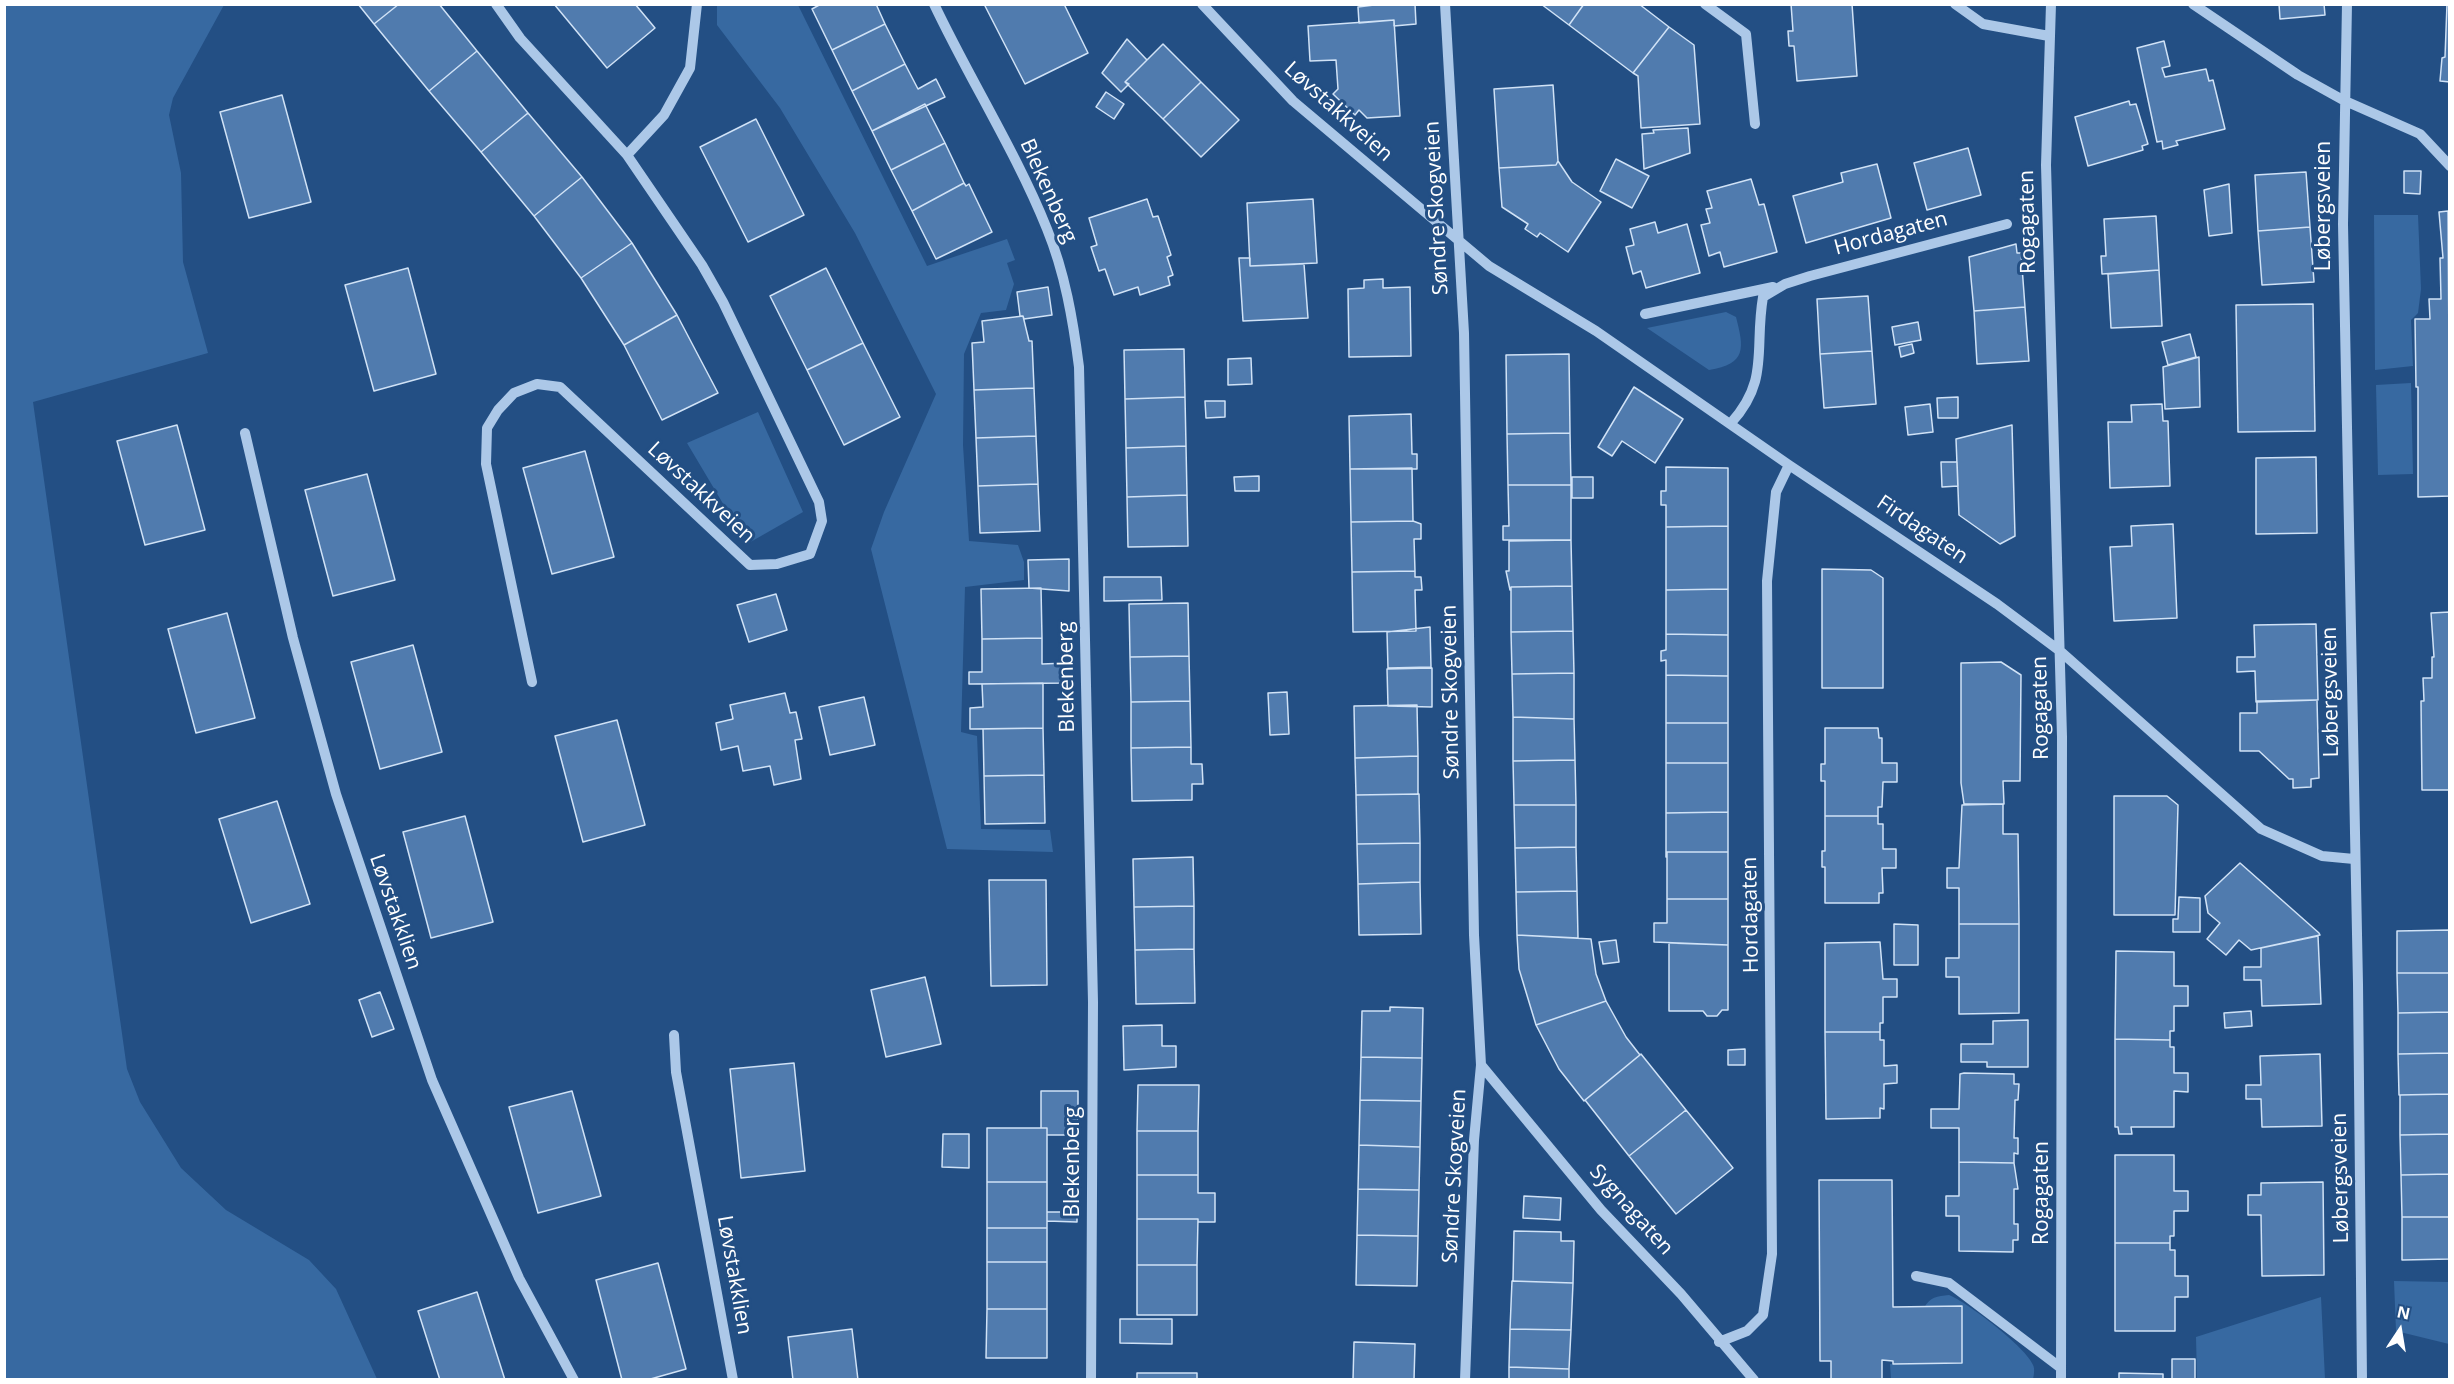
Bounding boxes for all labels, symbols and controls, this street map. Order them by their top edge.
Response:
street label: Løvstakkveien [1278,57,1398,167]
street label: Søndre Skogveien [1420,120,1454,296]
street label: Blekenberg [1014,135,1082,247]
street label: Løbergsveien [2311,141,2337,271]
street label: Rogagaten [2014,170,2042,274]
street label: Hordagaten [1832,207,1950,261]
street label: Løvstakkveien [642,437,760,549]
street label: Firdagaten [1872,490,1972,570]
street label: Søndre Skogveien [1437,605,1465,779]
street label: Blekenberg [1053,621,1081,733]
street label: Løbergsveien [2317,627,2345,757]
street label: Rogagaten [2027,656,2055,760]
street label: Løvstakklien [363,851,427,973]
street label: Hordagaten [1737,857,1765,973]
street label: Søndre Skogveien [1438,1088,1472,1264]
street label: Blekenberg [1060,1107,1086,1217]
street label: Løbergsveien [2327,1113,2355,1243]
street label: Rogagaten [2029,1141,2055,1245]
street label: Sygnagaten [1584,1160,1678,1260]
street label: Løvstakklien [711,1213,757,1337]
north arrow [2370,1300,2430,1360]
text: N [2395,1300,2412,1325]

